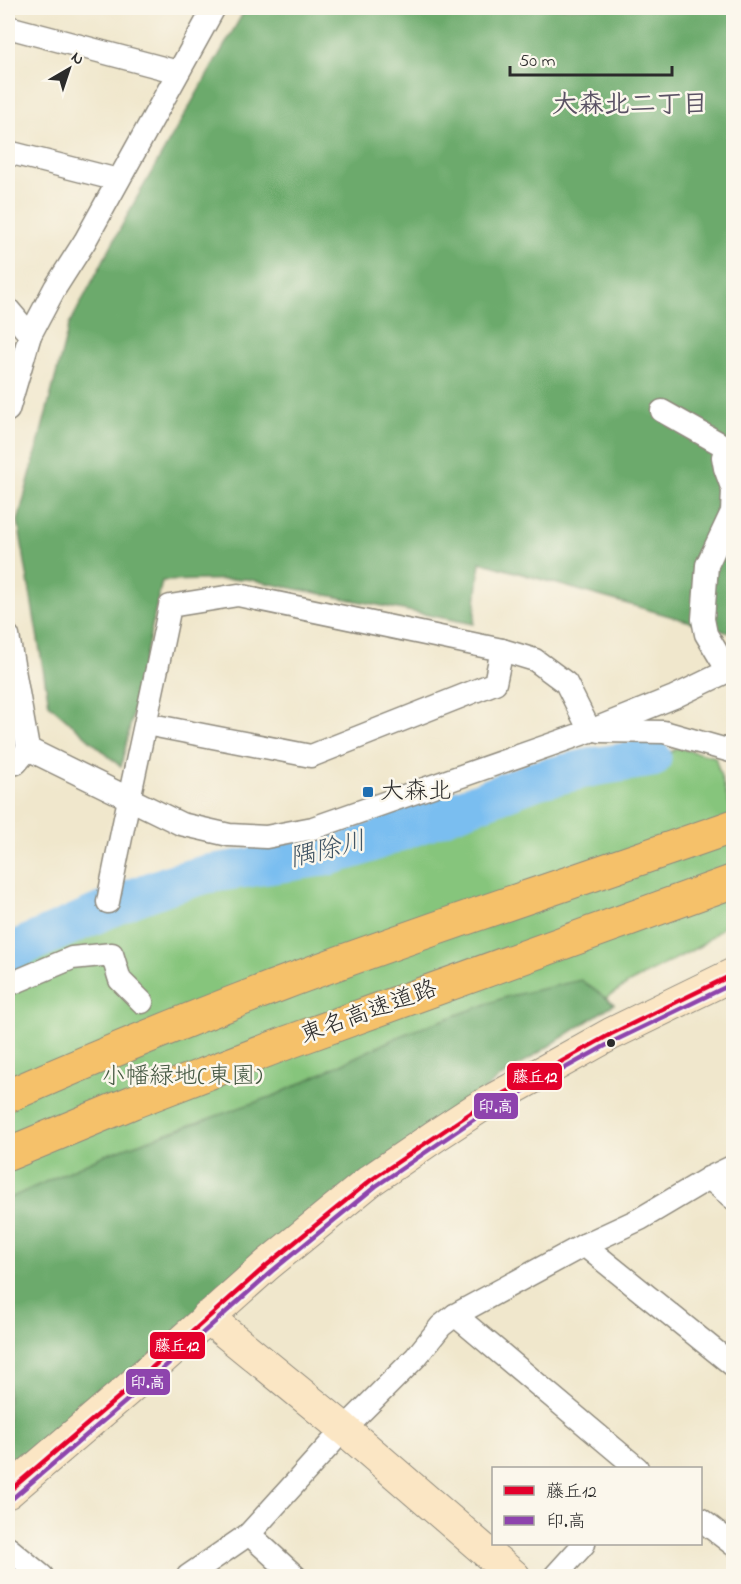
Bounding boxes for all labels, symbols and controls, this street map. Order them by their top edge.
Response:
north arrow [39,39,99,99]
scale bar [510,39,672,77]
text: N [65,46,89,72]
text: 50 m [519,49,556,75]
district label: 大森北二丁目 [552,87,708,125]
place label: 大森北 [380,775,452,810]
marker: 大森北 [361,785,375,799]
water label: 隅除川 [286,823,370,879]
street label: 東名高速道路 [295,972,443,1054]
unlabelled marker [605,1037,617,1049]
park label: 小幡緑地(東園) [101,1060,263,1095]
line badge: 藤丘12 [506,1062,563,1091]
text: 藤丘12 [512,1066,558,1090]
line badge: 印.高 [473,1092,519,1120]
text: 印.高 [478,1096,514,1120]
line badge: 藤丘12 [149,1331,206,1360]
text: 藤丘12 [154,1335,200,1359]
line badge: 印.高 [125,1368,171,1396]
text: 印.高 [130,1372,166,1396]
legend [492,1467,702,1545]
text: 藤丘12 [546,1480,597,1506]
text: 印.高 [546,1510,586,1536]

